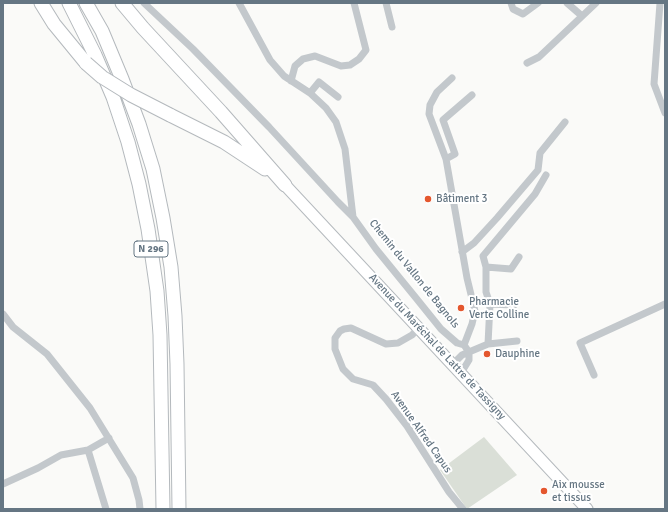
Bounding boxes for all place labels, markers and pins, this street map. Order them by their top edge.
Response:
place label: Bâtiment 3 [436,192,488,206]
marker: Bâtiment 3 [423,194,433,204]
place label: Pharmacie Verte Colline [469,295,529,321]
marker: Pharmacie Verte Colline [456,303,466,313]
place label: Dauphine [495,347,540,361]
marker: Dauphine [482,349,492,359]
place label: Aix mousse et tissus [552,478,605,504]
marker: Aix mousse et tissus [539,486,549,496]

